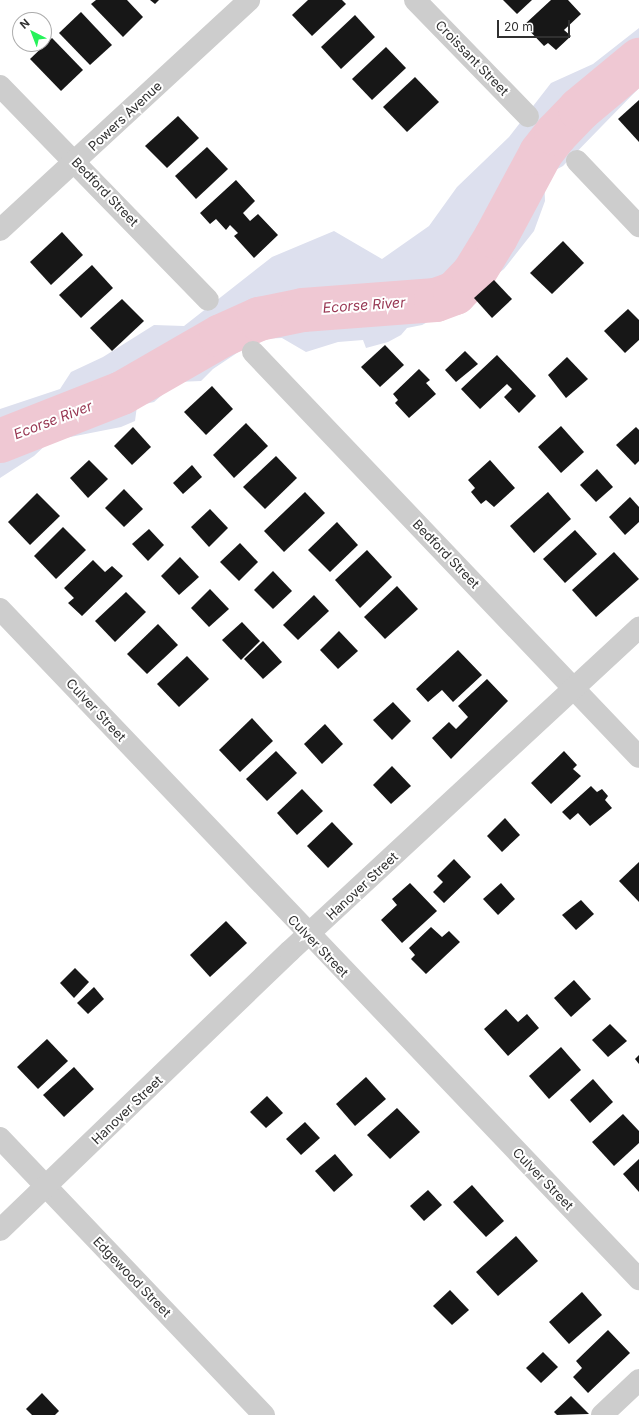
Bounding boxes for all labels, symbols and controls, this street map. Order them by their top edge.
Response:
north arrow [12,12,52,52]
scale bar [499,12,572,38]
text: N [17,16,32,32]
street label: Croissant Street [432,17,512,99]
text: 20 m [504,19,533,34]
street label: Powers Avenue [85,78,165,154]
street label: Bedford Street [68,154,142,230]
water label: Ecorse River [322,294,406,316]
water label: Ecorse River [11,397,95,443]
street label: Bedford Street [409,516,483,592]
street label: Culver Street [63,675,129,745]
street label: Hanover Street [323,849,401,923]
street label: Culver Street [285,912,351,980]
street label: Hanover Street [88,1072,166,1148]
street label: Culver Street [510,1145,576,1213]
street label: Edgewood Street [90,1234,174,1320]

